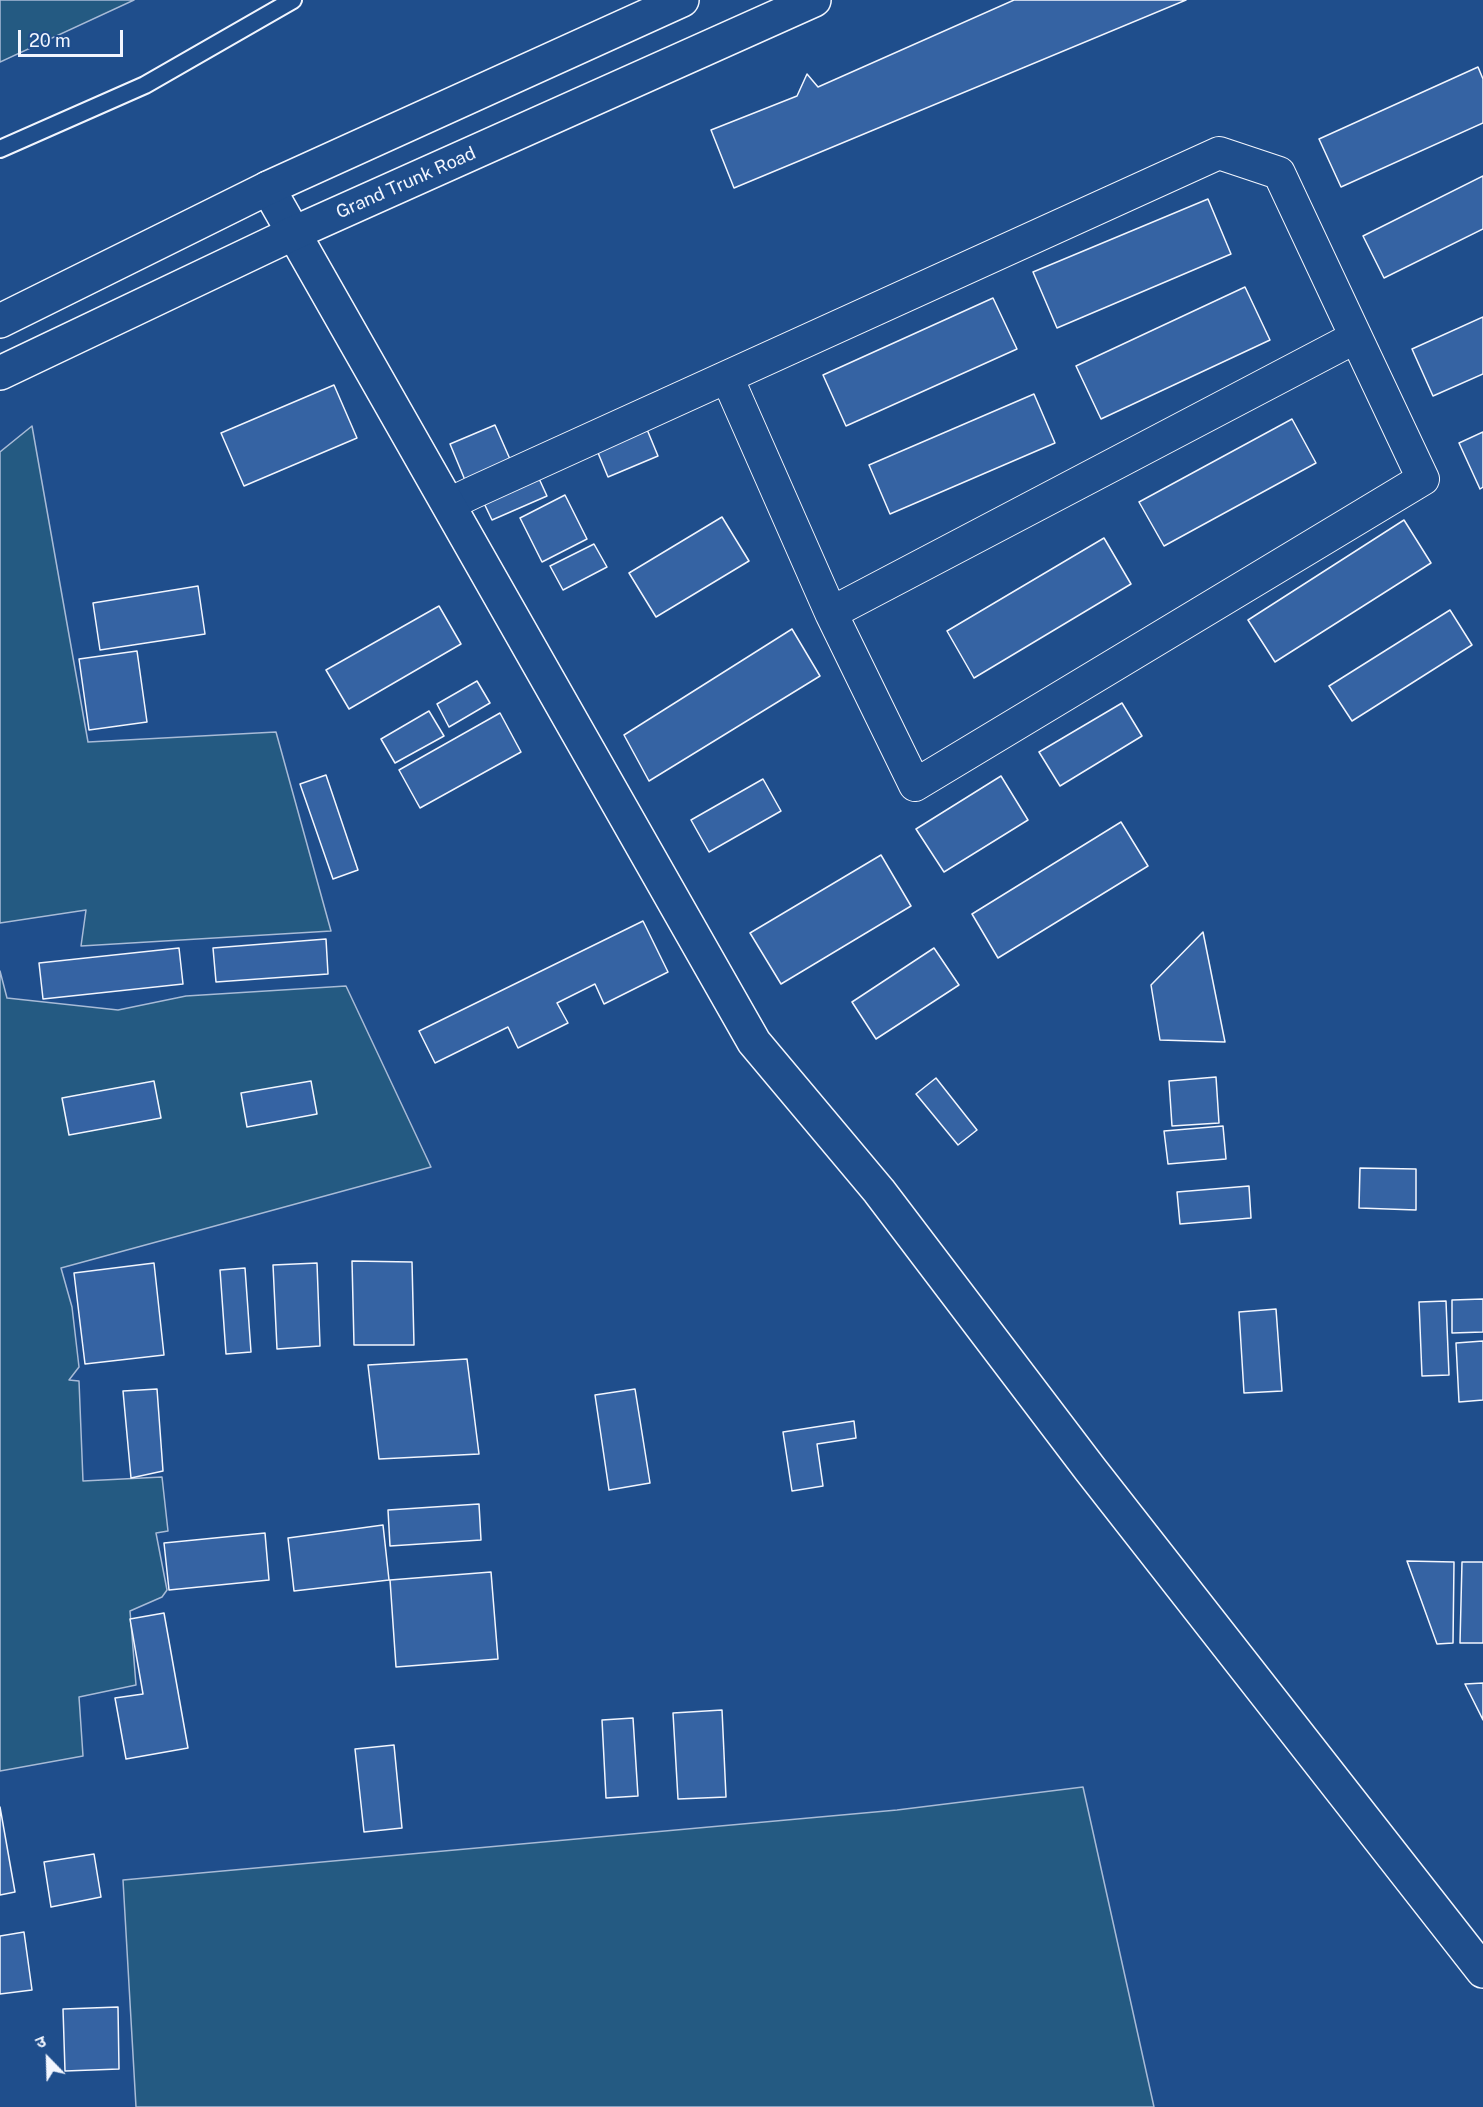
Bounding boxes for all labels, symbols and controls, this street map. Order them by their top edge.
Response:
scale bar [21,18,126,56]
text: 20 m [29,30,71,51]
street label: Grand Trunk Road [333,143,479,223]
north arrow [18,2029,78,2089]
text: उ [33,2031,49,2053]

